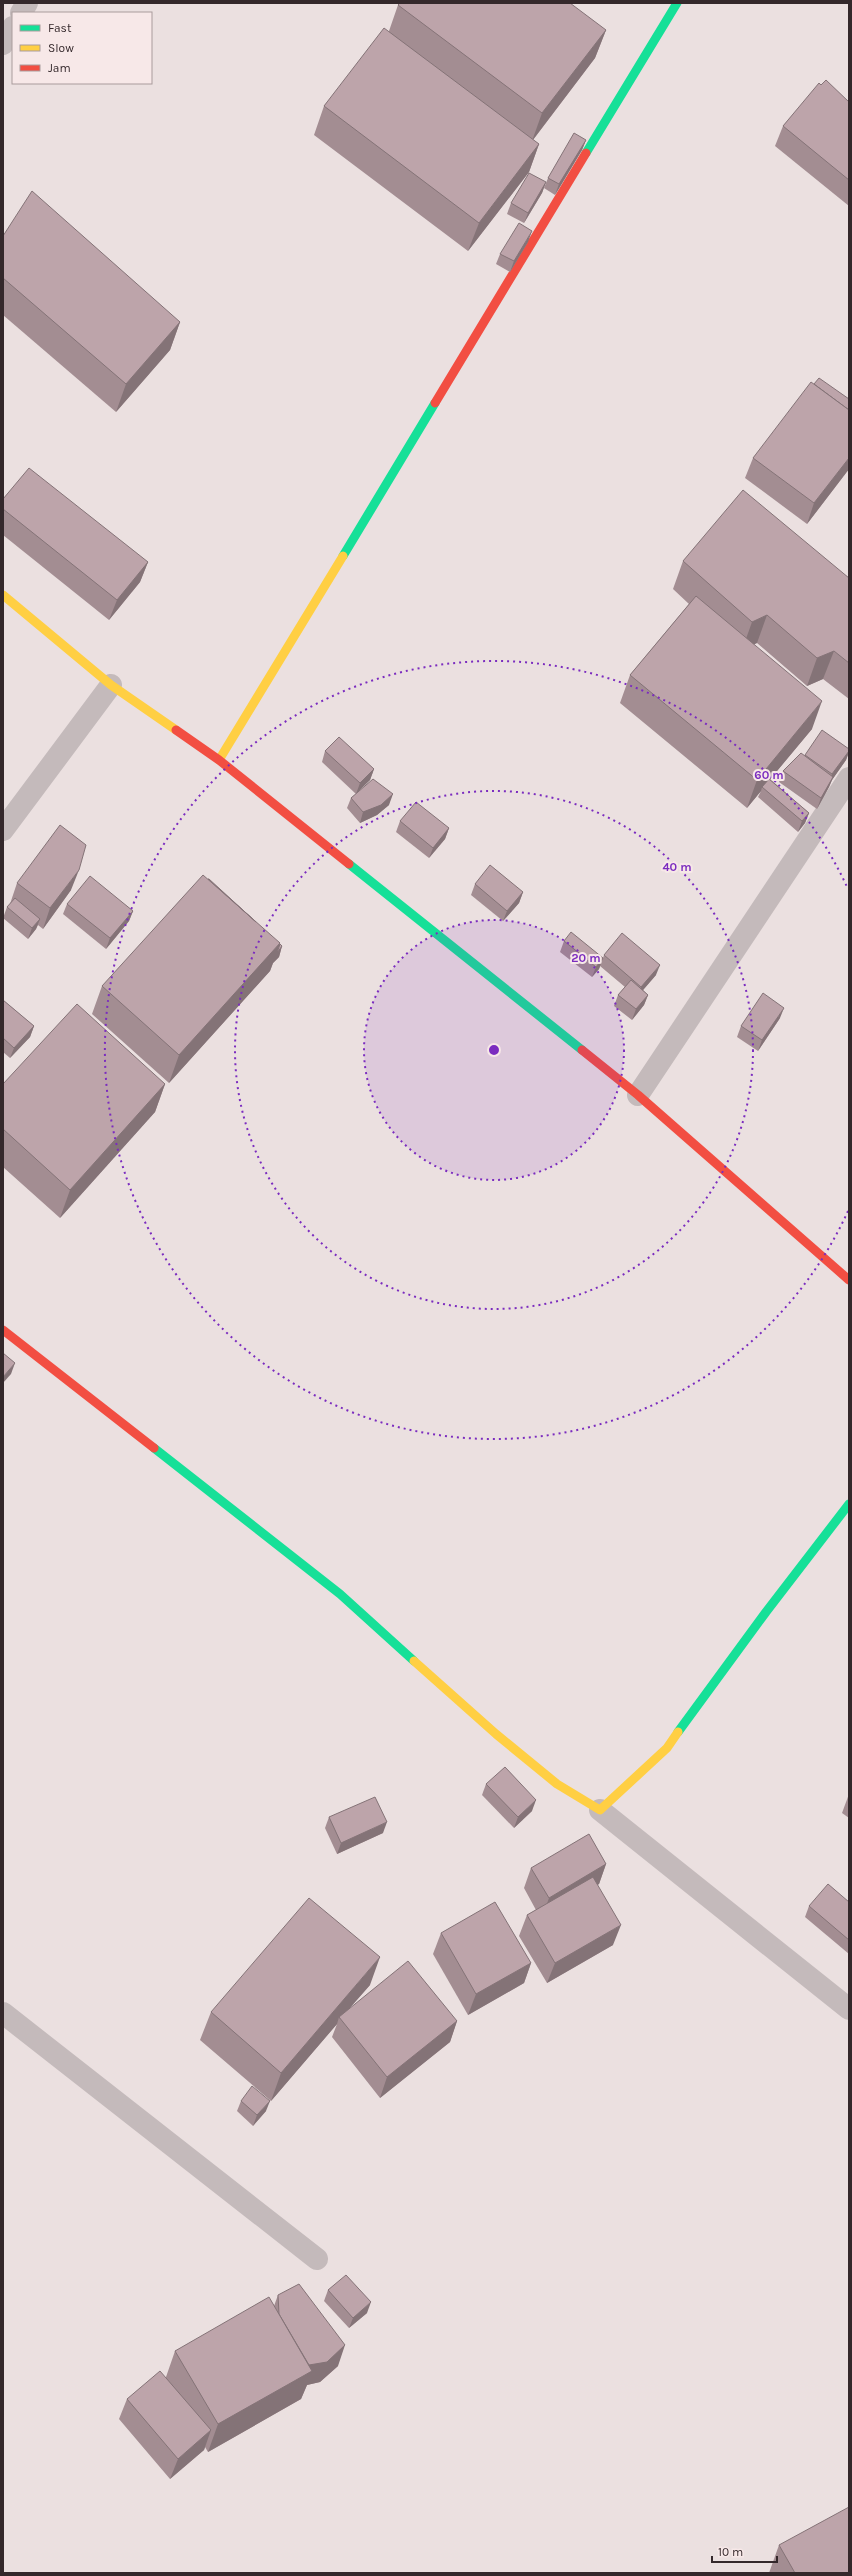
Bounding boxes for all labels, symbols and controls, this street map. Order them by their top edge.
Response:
legend [12,12,152,84]
text: Fast [48,21,72,35]
text: Slow [48,41,74,55]
text: Jam [48,61,71,75]
text: 60 m [754,768,784,782]
text: 40 m [662,860,692,874]
text: 20 m [571,951,601,965]
centre of rings [487,1043,501,1057]
scale bar [712,2538,777,2564]
text: 10 m [718,2545,743,2559]

